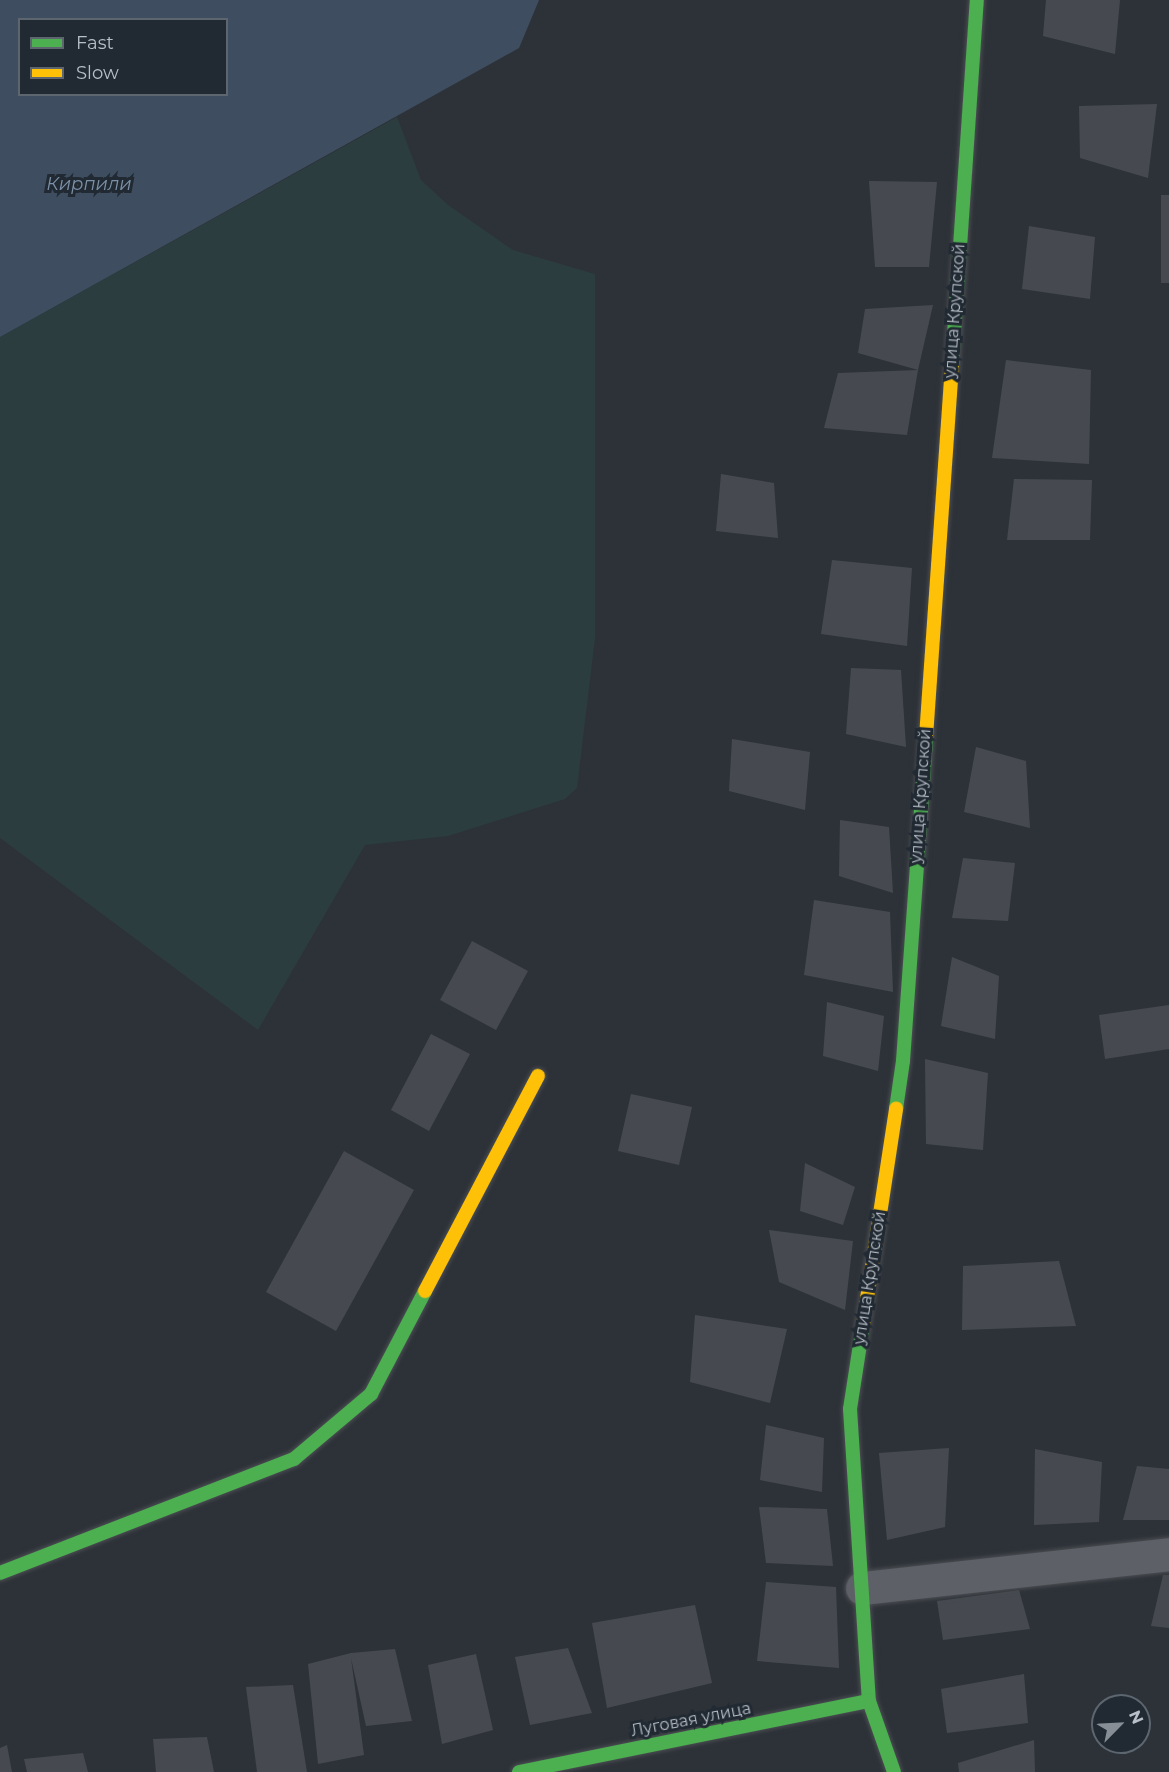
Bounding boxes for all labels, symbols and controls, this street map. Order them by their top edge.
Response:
legend [18,18,228,96]
text: Fast [76,32,114,54]
text: Slow [76,62,119,84]
water label: Кирпили [46,173,132,195]
street label: улица Крупской [941,243,969,379]
street label: улица Крупской [907,728,935,864]
street label: улица Крупской [850,1210,890,1346]
north arrow [1091,1694,1151,1754]
street label: Луговая улица [629,1699,753,1741]
text: N [1125,1708,1147,1727]

